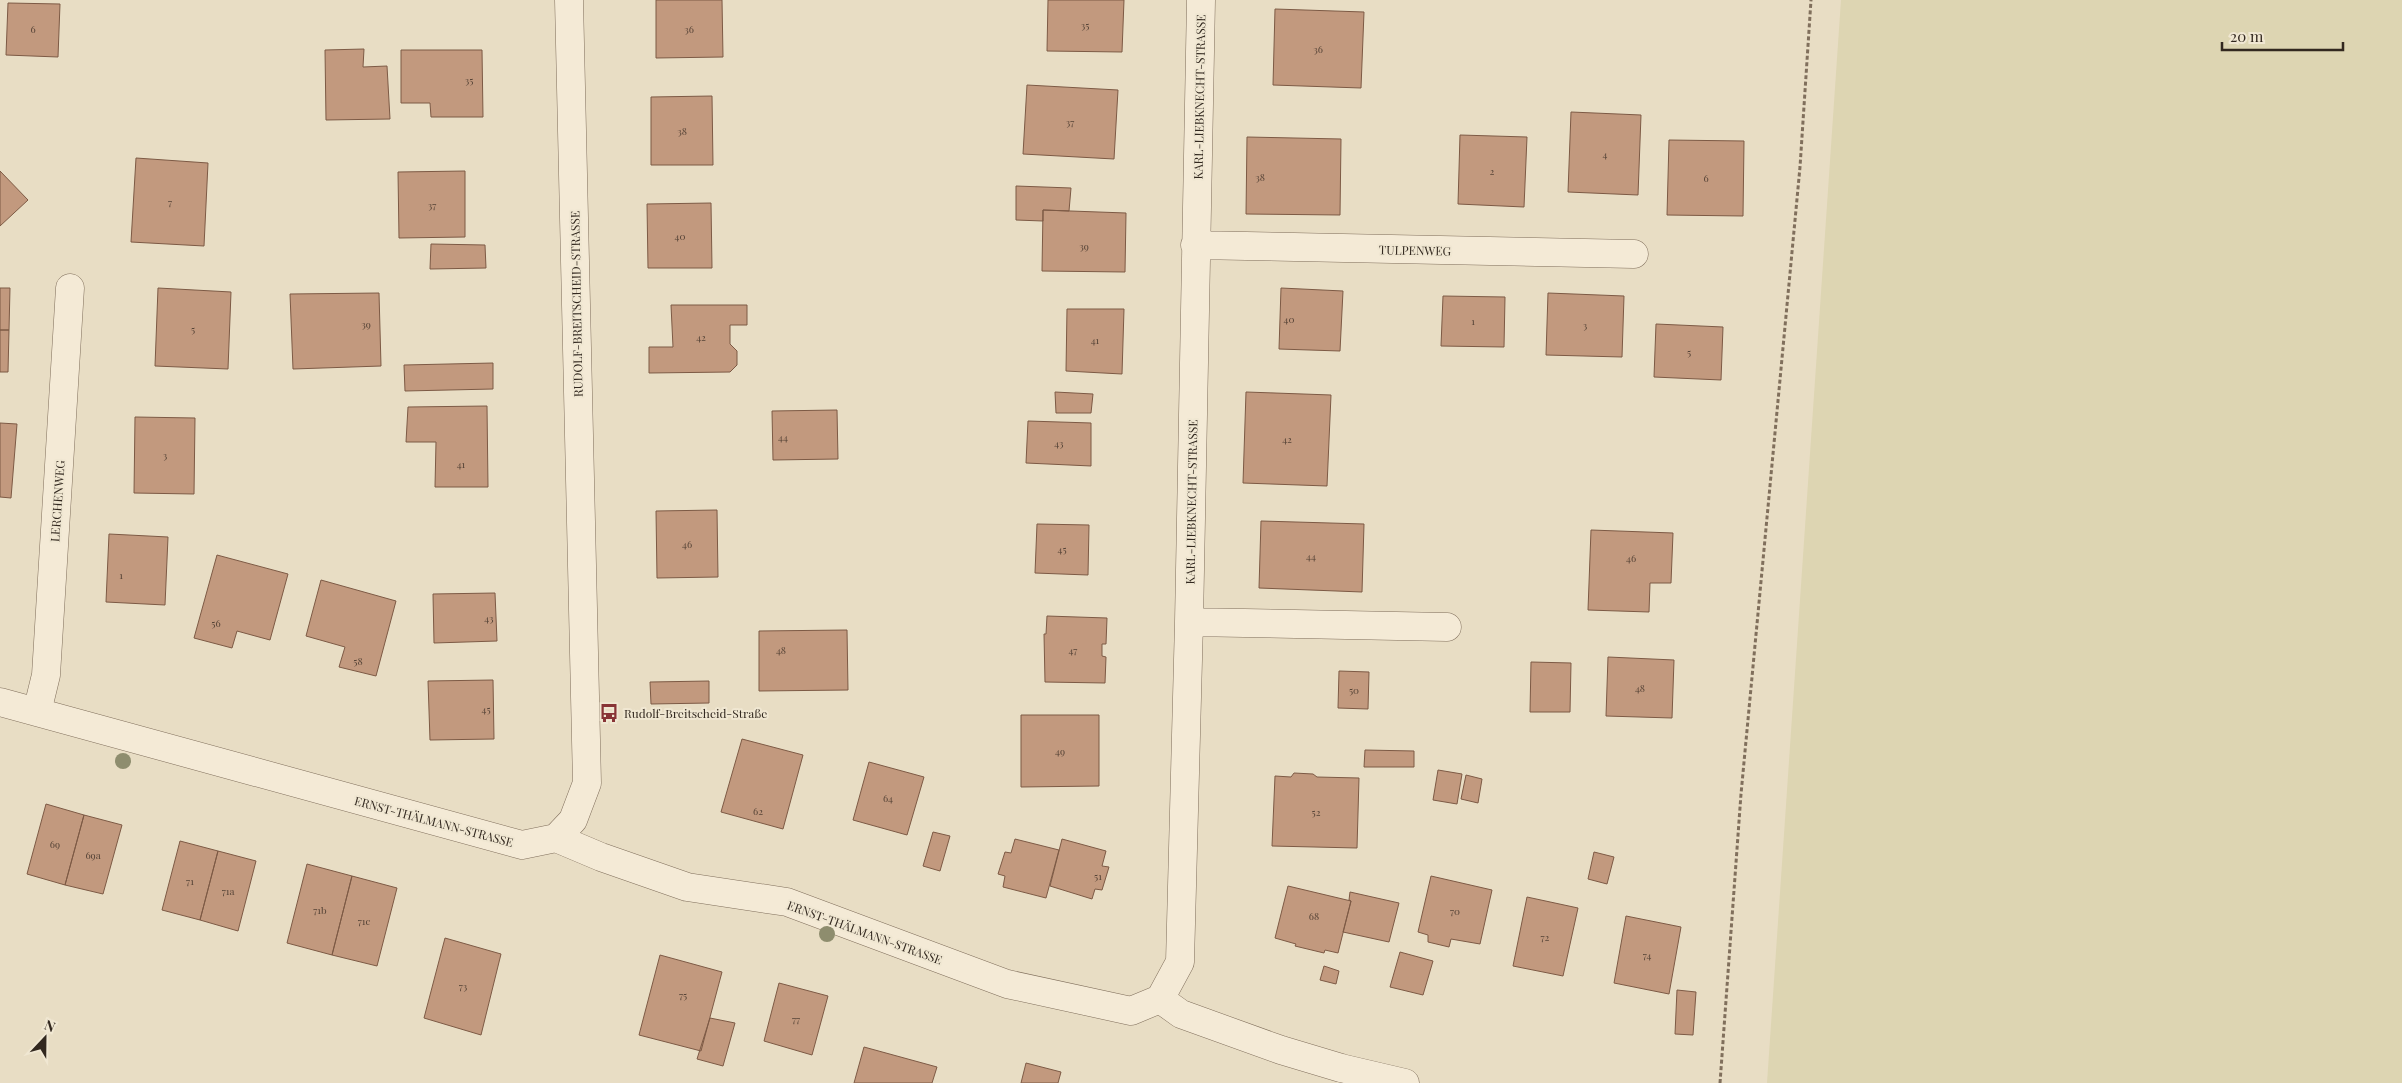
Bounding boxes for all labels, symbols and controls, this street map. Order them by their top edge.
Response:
street label: KARL-LIEBKNECHT-STRASSE [1190,14,1208,180]
house number: 35 [1081,18,1089,32]
scale bar [2222,20,2343,52]
house number: 6 [30,22,36,36]
house number: 36 [684,22,694,36]
text: 20 m [2230,26,2264,46]
house number: 36 [1313,42,1323,56]
house number: 35 [465,73,473,87]
house number: 37 [1066,115,1074,129]
house number: 38 [677,124,687,138]
house number: 4 [1603,147,1608,161]
house number: 2 [1490,164,1495,178]
house number: 38 [1255,170,1265,184]
house number: 6 [1703,171,1709,185]
house number: 7 [168,195,172,209]
house number: 37 [428,198,436,212]
street label: RUDOLF-BREITSCHEID-STRASSE [566,211,586,397]
house number: 40 [675,229,685,243]
house number: 39 [1079,239,1089,253]
street label: TULPENWEG [1379,241,1452,259]
house number: 40 [1284,312,1294,326]
house number: 1 [1471,314,1475,328]
house number: 39 [361,317,371,331]
house number: 3 [1583,318,1588,332]
house number: 5 [191,322,195,336]
house number: 42 [696,330,706,344]
house number: 41 [1091,333,1100,347]
house number: 5 [1687,345,1691,359]
street label: KARL-LIEBKNECHT-STRASSE [1182,419,1200,585]
house number: 44 [778,430,788,444]
house number: 42 [1282,432,1292,446]
house number: 43 [1054,436,1064,450]
house number: 3 [163,448,168,462]
house number: 41 [457,457,466,471]
street label: LERCHENWEG [46,459,68,542]
house number: 46 [682,537,692,551]
house number: 45 [1057,542,1067,556]
house number: 44 [1306,549,1316,563]
house number: 46 [1626,551,1636,565]
house number: 1 [119,568,123,582]
house number: 43 [484,611,494,625]
house number: 56 [211,616,221,630]
house number: 48 [776,643,786,657]
house number: 47 [1069,643,1077,657]
house number: 58 [353,654,363,668]
house number: 48 [1635,681,1645,695]
house number: 50 [1349,683,1359,697]
house number: 45 [481,702,491,716]
bus stop icon: Rudolf-Breitscheid-Straße [598,702,620,724]
place label: Rudolf-Breitscheid-Straße [624,705,767,721]
house number: 49 [1055,744,1065,758]
house number: 64 [883,791,893,805]
street label: ERNST-THÄLMANN-STRASSE [353,792,515,850]
house number: 62 [753,804,763,818]
house number: 52 [1312,805,1321,819]
house number: 69 [50,837,60,851]
house number: 69a [85,848,101,862]
house number: 51 [1094,869,1102,883]
house number: 71 [186,874,194,888]
house number: 71a [222,884,234,898]
street label: ERNST-THÄLMANN-STRASSE [785,896,945,968]
house number: 71b [313,903,327,917]
house number: 70 [1450,904,1460,918]
house number: 68 [1309,909,1319,923]
house number: 71c [358,914,370,928]
house number: 72 [1541,930,1550,944]
house number: 74 [1643,948,1651,962]
house number: 73 [459,979,468,993]
house number: 75 [679,988,687,1002]
house number: 77 [792,1012,800,1026]
north arrow [20,1013,70,1063]
text: N [42,1015,58,1036]

